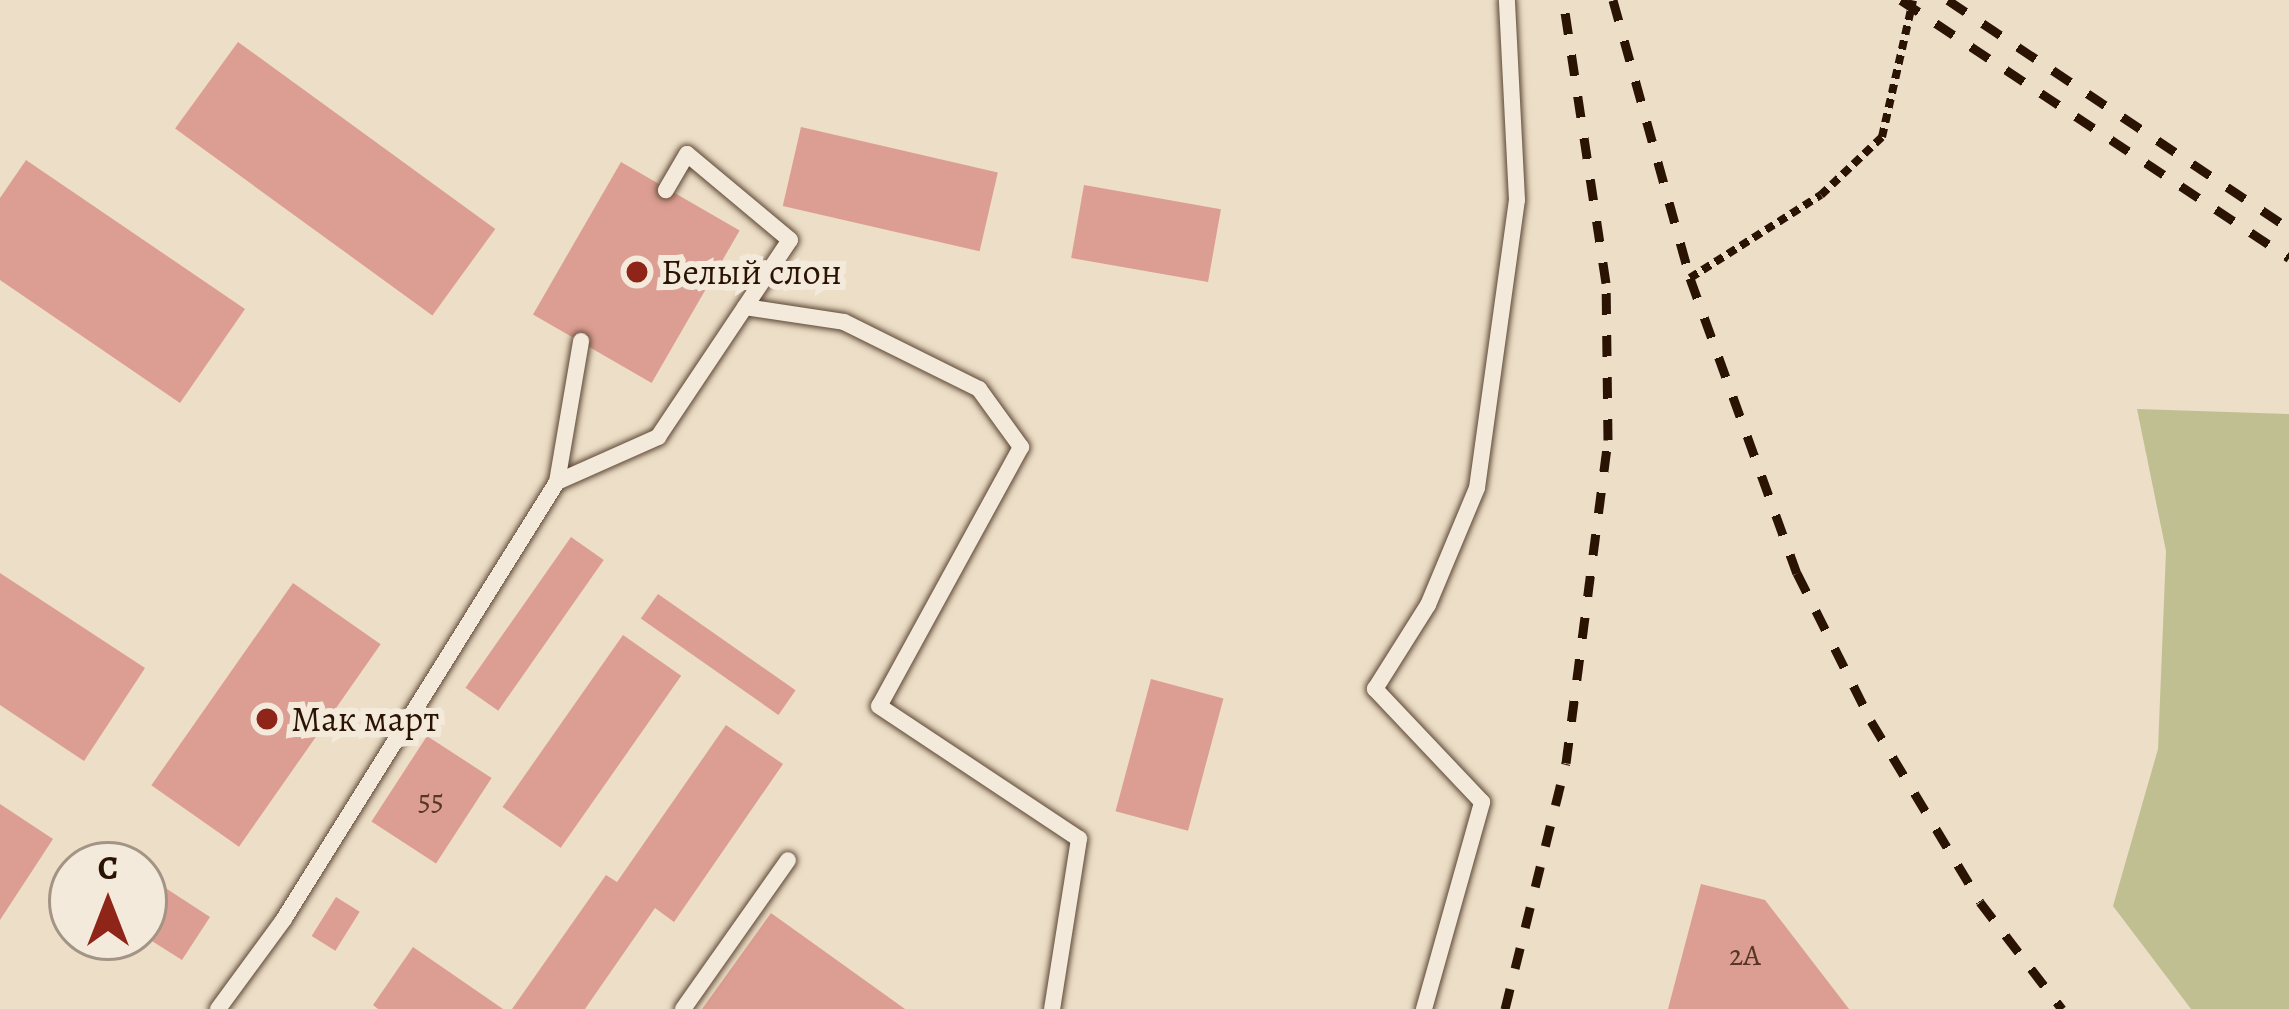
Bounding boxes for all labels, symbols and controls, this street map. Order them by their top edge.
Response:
place label: Белый слон [661,250,842,294]
marker: Белый слон [624,259,650,285]
place label: Мак март [291,697,439,741]
marker: Мак март [254,706,280,732]
house number: 55 [418,782,444,818]
north arrow [48,841,168,961]
text: С [98,845,118,890]
house number: 2А [1729,937,1761,973]

